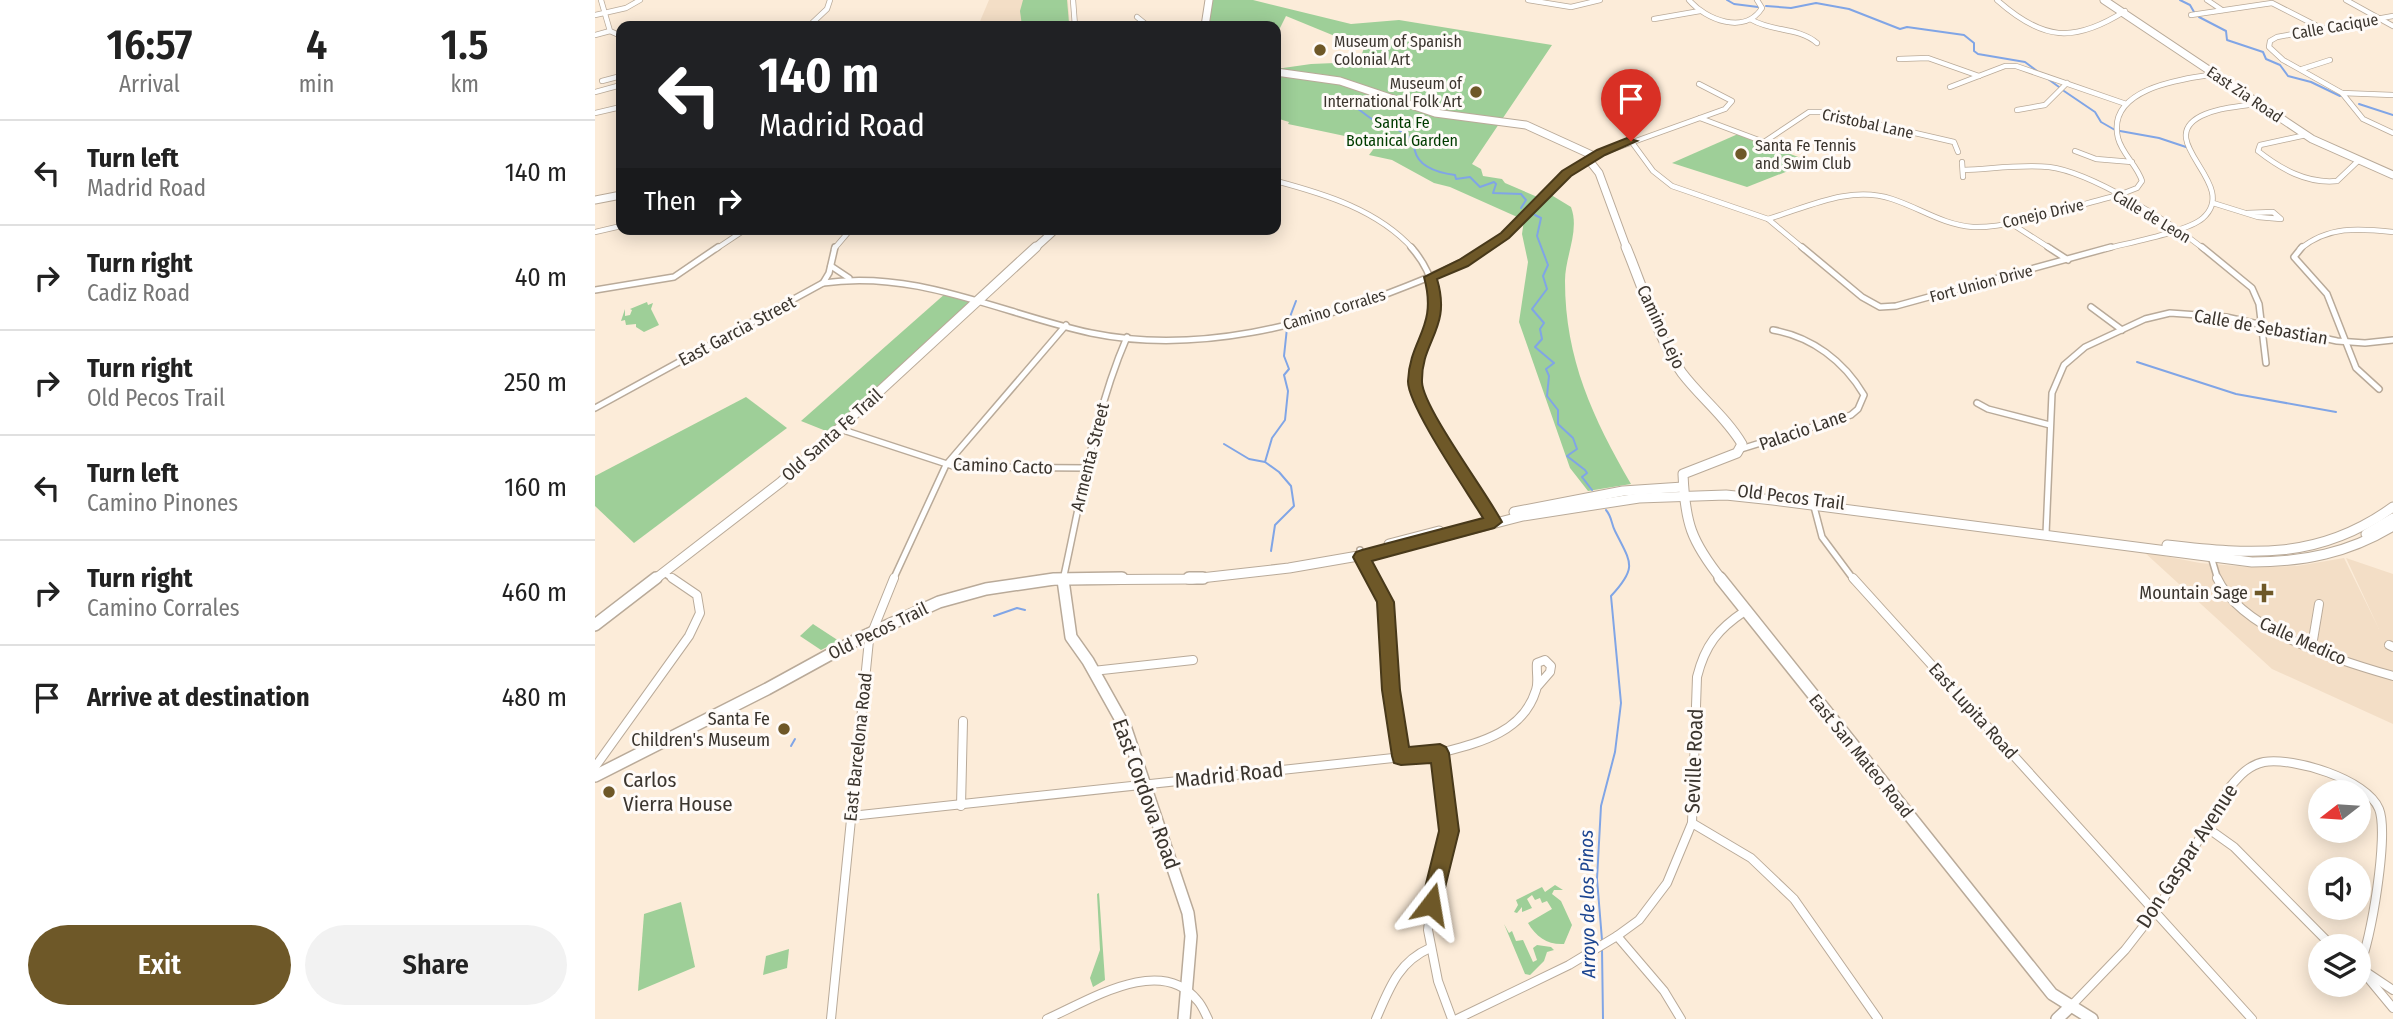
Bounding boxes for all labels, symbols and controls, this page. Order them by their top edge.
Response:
street label: Calle Cacique [2290,10,2380,43]
text: 16:57 [106,20,192,70]
text: 4 [306,20,327,70]
text: 1.5 [441,20,489,70]
place label: Museum of Spanish Colonial Art [1334,32,1462,69]
marker: Museum of Spanish Colonial Art [1312,42,1328,58]
text: 140 m [759,46,879,105]
icon: left [644,49,735,140]
street label: East Zia Road [2203,62,2286,127]
pin [1601,69,1661,141]
text: Arrival [119,70,180,98]
text: min [299,70,334,98]
text: km [450,70,479,98]
place label: Museum of International Folk Art [1323,74,1463,111]
icon: arrive [1612,80,1650,118]
marker: Museum of International Folk Art [1468,84,1484,100]
street label: Cristobal Lane [1820,105,1915,142]
text: Madrid Road [759,106,925,144]
park label: Santa Fe Botanical Garden [1346,113,1458,150]
place label: Santa Fe Tennis and Swim Club [1755,136,1856,173]
text: Turn left [87,143,179,174]
marker: Santa Fe Tennis and Swim Club [1733,146,1749,162]
icon: left [28,154,66,192]
text: 140 m [505,157,567,188]
text: Madrid Road [87,174,206,202]
icon: right [710,182,748,220]
text: Then [644,186,696,217]
street label: Calle de Leon [2109,186,2194,247]
street label: Conejo Drive [2001,195,2086,232]
text: Turn right [87,248,193,279]
icon: right [28,259,66,297]
street label: Fort Union Drive [1928,261,2035,306]
text: 40 m [515,262,567,293]
text: Cadiz Road [87,279,190,307]
street label: Camino Lejo [1632,282,1690,372]
street label: Camino Corrales [1281,285,1388,334]
street label: East Garcia Street [675,291,799,371]
street label: Calle de Sebastian [2192,304,2330,350]
text: Turn right [87,353,193,384]
icon: right [28,364,66,402]
text: 250 m [504,367,567,398]
text: Old Pecos Trail [87,384,225,412]
street label: Old Santa Fe Trail [777,384,887,486]
street label: Armenta Street [1066,400,1114,514]
street label: Palacio Lane [1756,405,1850,455]
street label: Camino Cacto [953,453,1053,479]
text: Turn left [87,458,179,489]
icon: left [28,469,66,507]
text: 160 m [504,472,567,503]
street label: Old Pecos Trail [1736,480,1846,515]
text: Camino Pinones [87,489,238,517]
text: Turn right [87,563,193,594]
icon: right [28,574,66,612]
text: 460 m [502,577,567,608]
place label: Mountain Sage [2139,582,2248,604]
marker: Mountain Sage [2254,583,2274,603]
text: Camino Corrales [87,594,240,622]
street label: Old Pecos Trail [825,597,932,665]
street label: Calle Medico [2256,612,2350,670]
street label: East Lupita Road [1924,658,2022,764]
street label: East Barcelona Road [839,672,877,822]
icon: arrive [28,679,66,717]
text: Arrive at destination [87,682,310,713]
text: 480 m [502,682,567,713]
street label: East San Mateo Road [1804,689,1918,823]
place label: Santa Fe Children's Museum [631,708,770,751]
street label: Seville Road [1679,708,1709,814]
street label: East Cordova Road [1107,715,1185,873]
marker: Santa Fe Children's Museum [776,721,792,737]
street label: Madrid Road [1174,756,1284,794]
place label: Carlos Vierra House [623,767,733,817]
street label: Don Gaspar Avenue [2131,779,2243,933]
north arrow [2308,780,2371,844]
map controls [2308,780,2371,997]
marker: Carlos Vierra House [601,784,617,800]
water label: Arroyo de los Pinos [1575,830,1600,979]
button: sound [2308,857,2371,920]
position arrow [1394,867,1468,941]
button: Exit [28,925,291,1005]
button: Share [305,925,567,1005]
button: layers [2308,934,2371,997]

